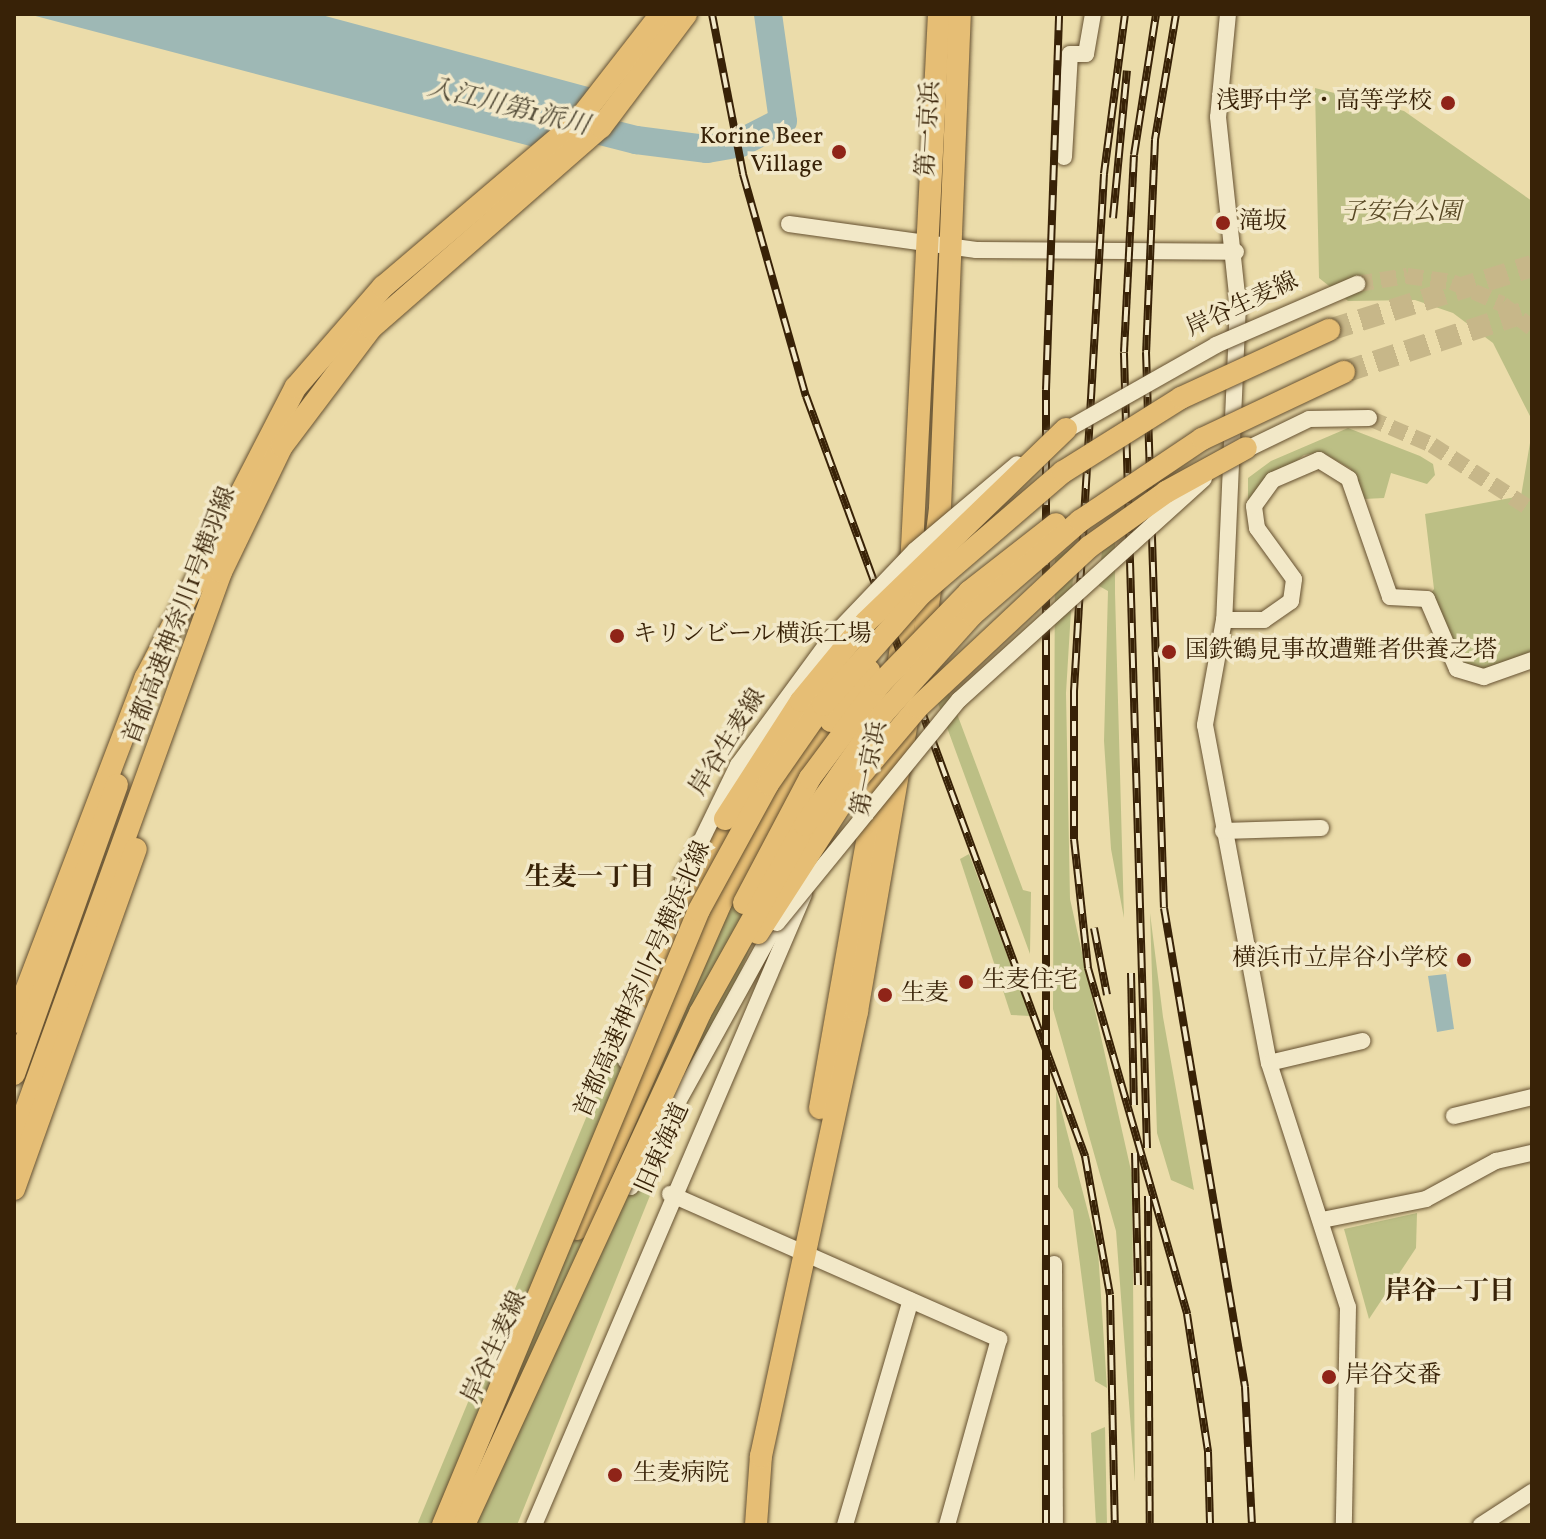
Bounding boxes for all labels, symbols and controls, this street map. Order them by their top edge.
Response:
water label: 入江川第1派川 [424,73,592,143]
street label: 第一京浜 [913,80,947,178]
place label: 浅野中学・高等学校 [1216,89,1432,117]
marker: 浅野中学・高等学校 [1439,94,1457,112]
place label: Korine Beer Village [699,124,823,180]
marker: Korine Beer Village [830,143,848,161]
park label: 子安台公園 [1341,200,1461,228]
place label: 滝坂 [1239,209,1287,237]
marker: 滝坂 [1214,214,1232,232]
street label: 岸谷生麦線 [1183,268,1303,344]
street label: 首都高速神奈川1号横羽線 [119,483,243,749]
place label: キリンビール横浜工場 [633,622,872,650]
marker: キリンビール横浜工場 [608,627,626,645]
place label: 国鉄鶴見事故遭難者供養之塔 [1185,638,1497,666]
marker: 国鉄鶴見事故遭難者供養之塔 [1160,643,1178,661]
street label: 岸谷生麦線 [685,684,773,802]
street label: 第一京浜 [848,719,894,819]
street label: 首都高速神奈川7号横浜北線 [570,837,718,1123]
district label: 生麦一丁目 [525,863,655,895]
place label: 横浜市立岸谷小学校 [1232,946,1448,974]
marker: 横浜市立岸谷小学校 [1455,951,1473,969]
place label: 生麦住宅 [982,968,1078,996]
marker: 生麦住宅 [957,973,975,991]
place label: 生麦 [901,981,949,1009]
marker: 生麦 [876,986,894,1004]
street label: 旧東海道 [631,1099,697,1199]
district label: 岸谷一丁目 [1385,1277,1515,1309]
street label: 岸谷生麦線 [458,1288,534,1408]
place label: 岸谷交番 [1345,1363,1441,1391]
marker: 岸谷交番 [1320,1368,1338,1386]
place label: 生麦病院 [633,1461,729,1489]
marker: 生麦病院 [604,1464,626,1486]

